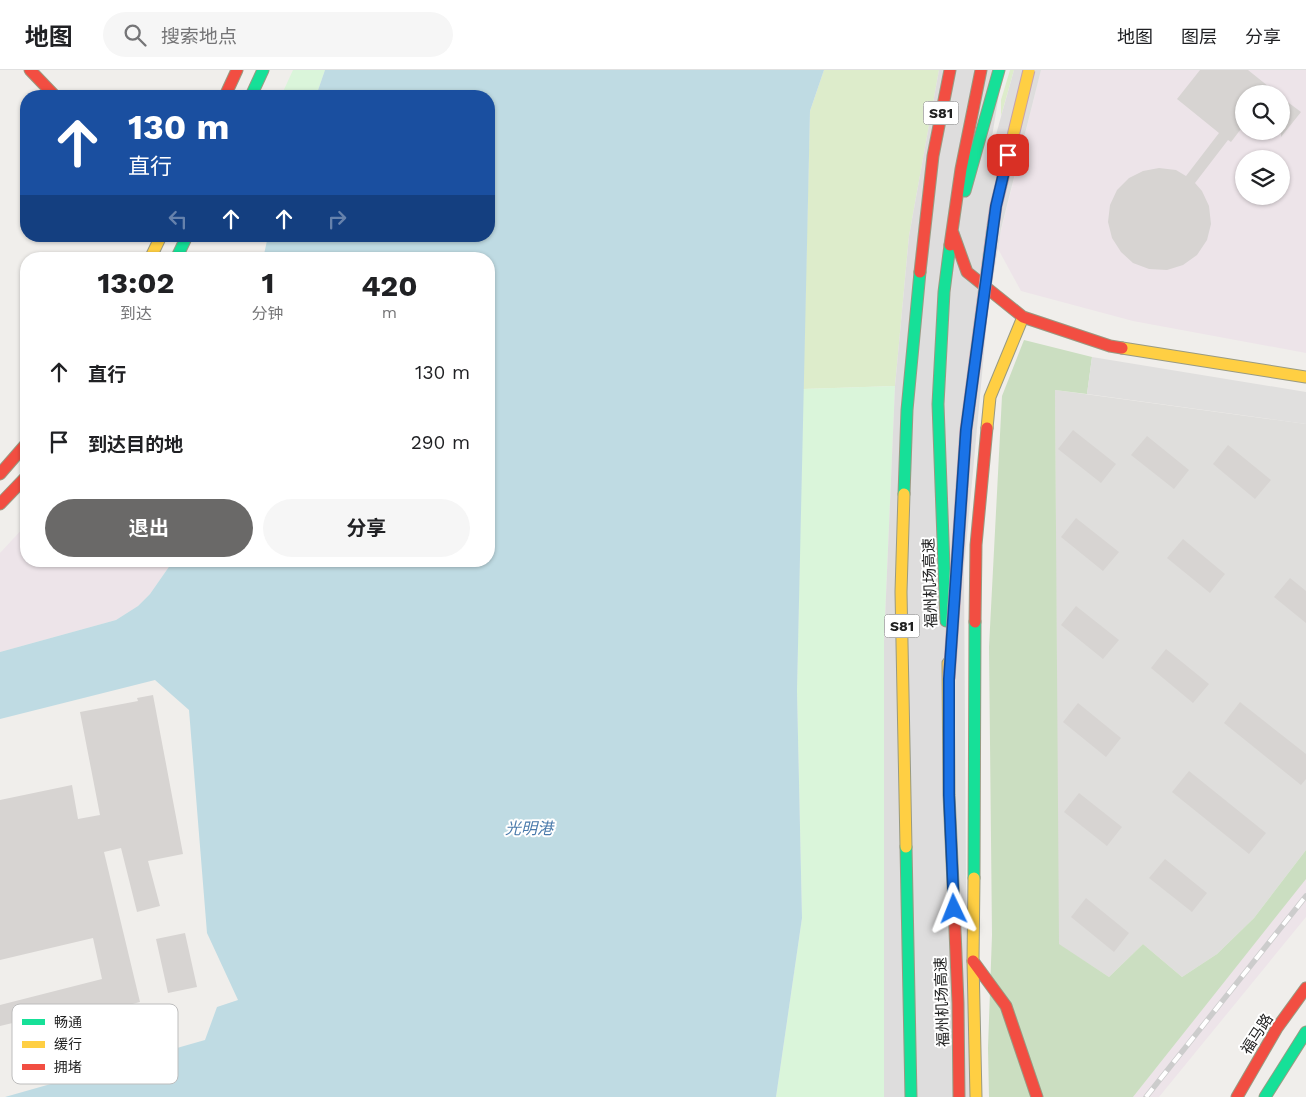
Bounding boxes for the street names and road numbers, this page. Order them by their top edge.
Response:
road number: S81 [924,102,958,124]
street label: 福州机场高速 [919,538,941,628]
road number: S81 [884,614,920,638]
street label: 福州机场高速 [931,957,953,1047]
street label: 福马路 [1237,1010,1277,1058]

